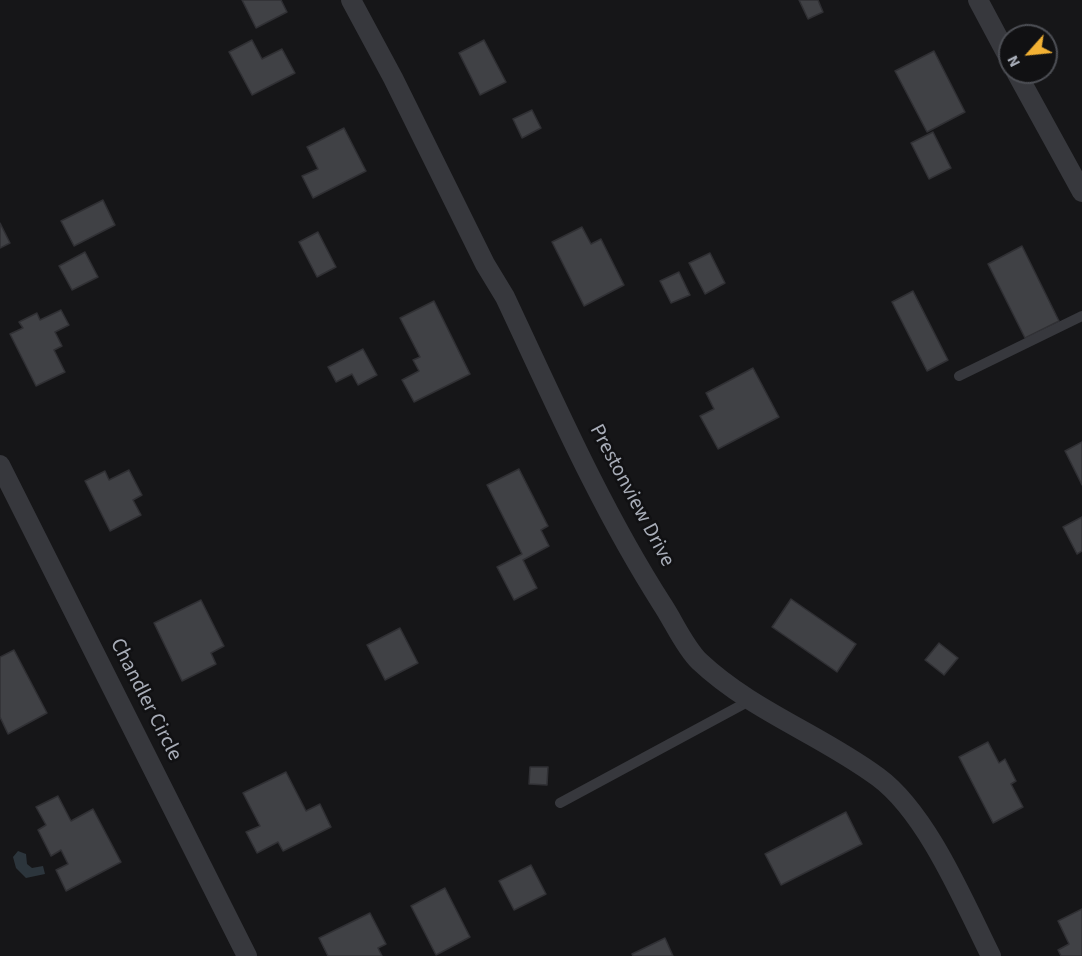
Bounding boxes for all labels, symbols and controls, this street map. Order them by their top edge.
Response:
north arrow [998,24,1058,84]
text: N [1002,52,1026,71]
street label: Prestonview Drive [583,420,679,572]
street label: Chandler Circle [103,635,187,765]

